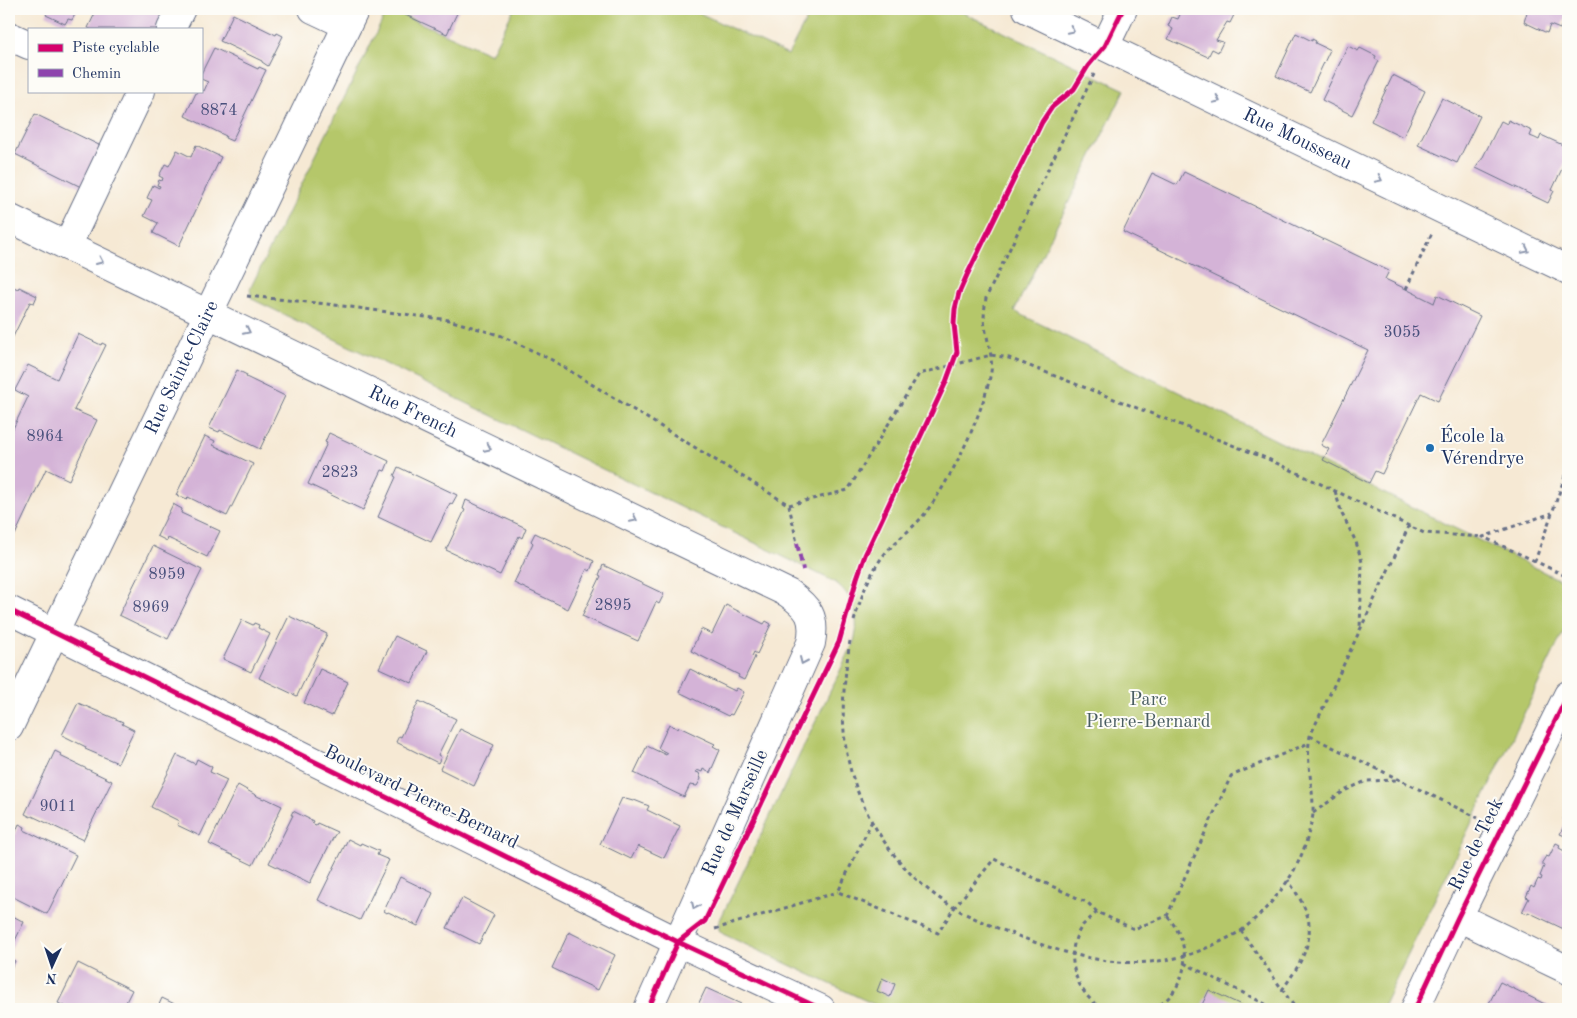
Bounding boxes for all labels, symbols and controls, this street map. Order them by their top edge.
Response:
one-way arrow [1066,24,1075,34]
legend [28,28,202,92]
text: Piste cyclable [72,41,160,56]
text: Chemin [72,67,121,82]
one-way arrow [1212,94,1221,104]
house number: 8874 [200,103,238,119]
street label: Rue Mousseau [1240,105,1355,174]
one-way arrow [1374,173,1383,183]
one-way arrow [1521,244,1530,254]
one-way arrow [95,255,104,266]
street label: Rue Sainte-Claire [142,298,222,437]
one-way arrow [242,325,251,336]
house number: 3055 [1383,325,1421,341]
street label: Rue French [365,383,460,442]
place label: École la Vérendrye [1440,424,1524,469]
house number: 8964 [26,429,64,445]
one-way arrow [482,442,491,452]
marker: École la Vérendrye [1424,442,1436,454]
house number: 2823 [321,465,359,481]
one-way arrow [629,512,638,523]
house number: 8959 [148,567,186,583]
house number: 2895 [594,598,632,614]
house number: 8969 [132,600,170,616]
one-way arrow [799,656,809,665]
park label: Parc Pierre-Bernard [1085,691,1211,732]
street label: Boulevard Pierre-Bernard [321,743,521,853]
street label: Rue de Marseille [700,747,772,879]
street label: Rue de Teck [1446,795,1508,895]
house number: 9011 [39,799,77,815]
one-way arrow [690,901,701,910]
north arrow [28,940,78,990]
text: N [45,971,57,985]

